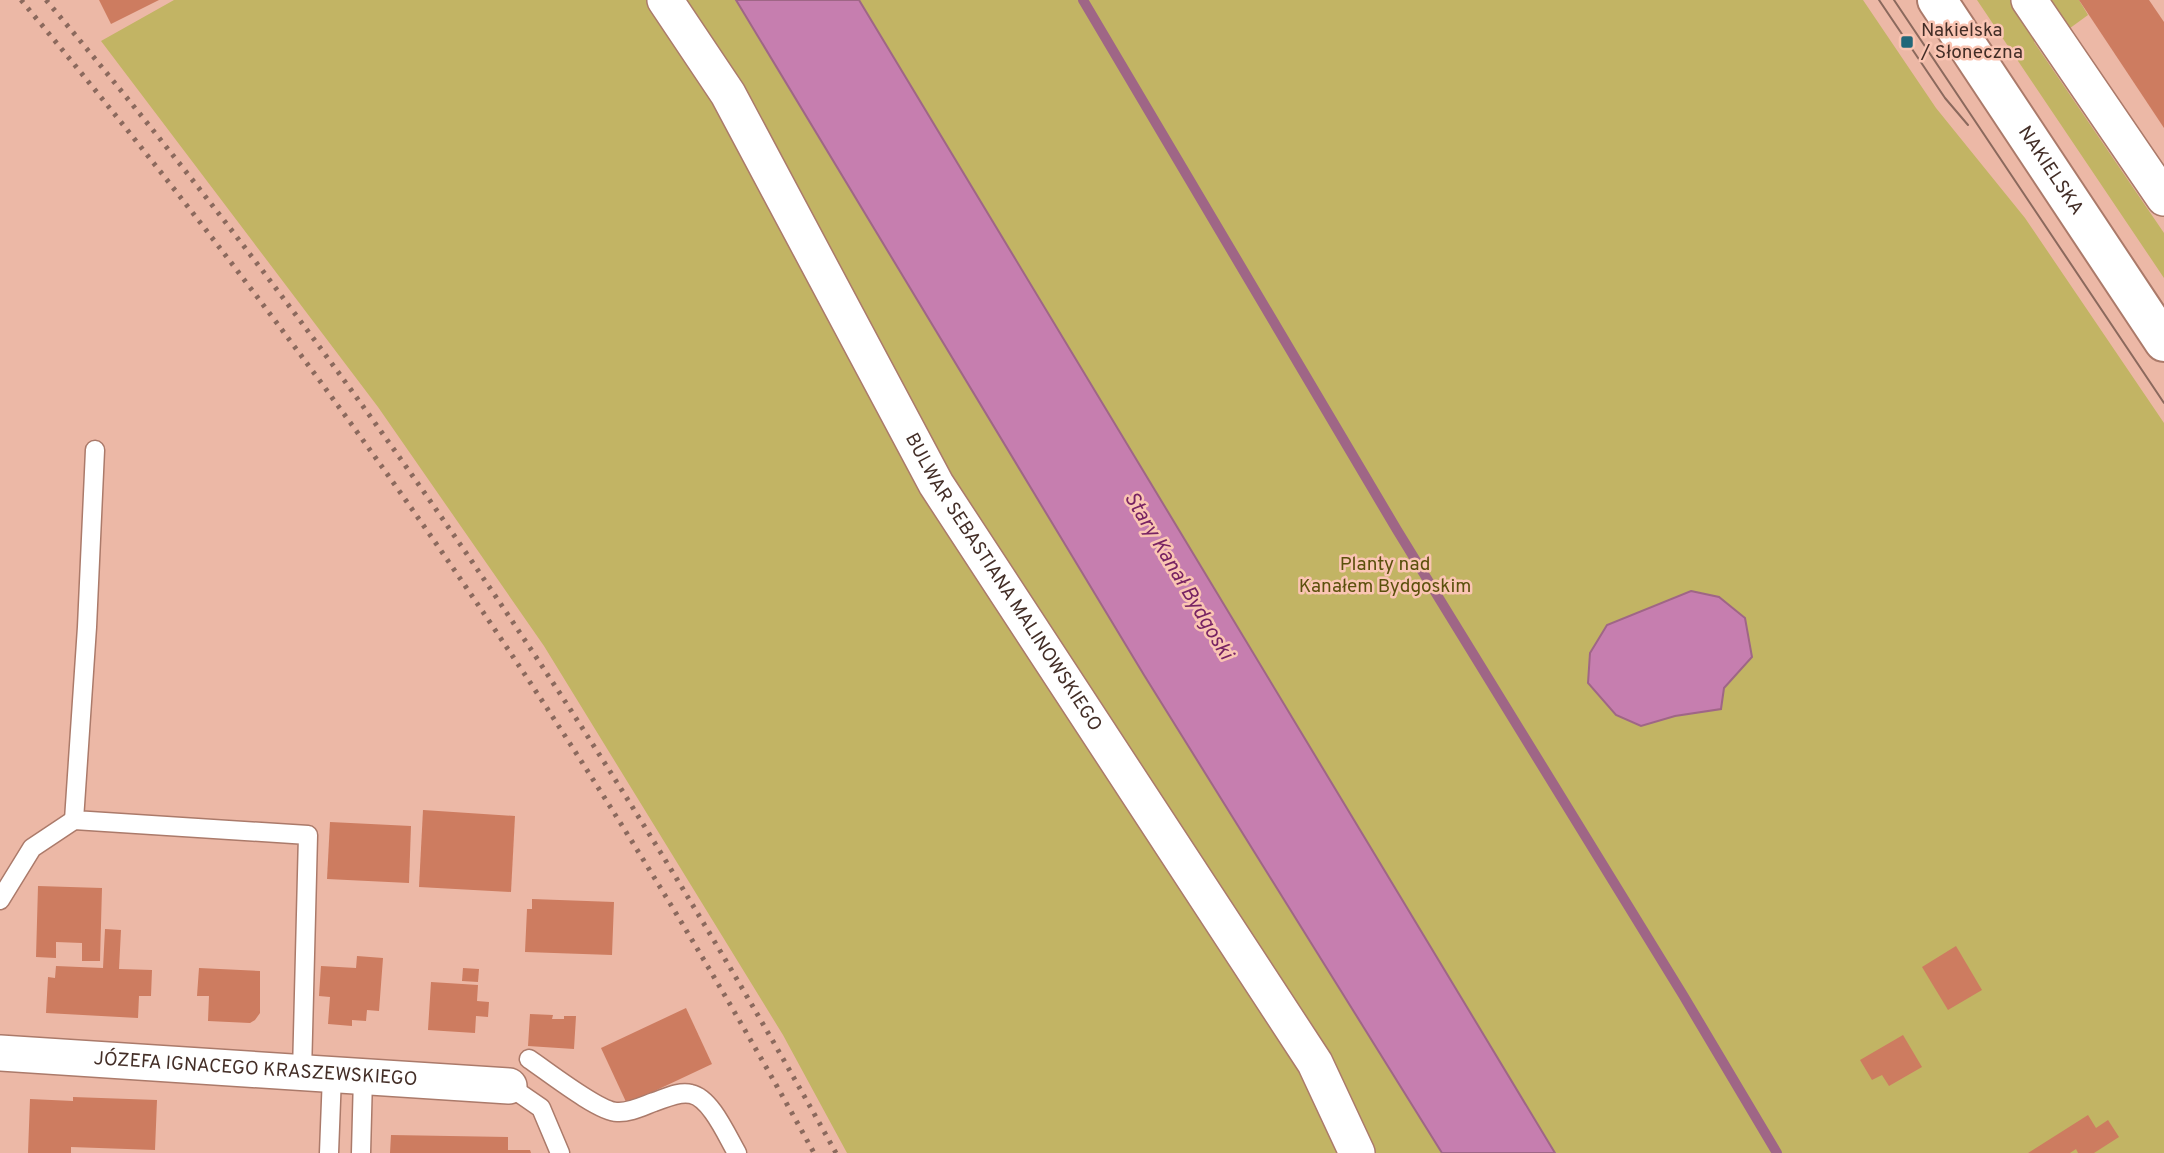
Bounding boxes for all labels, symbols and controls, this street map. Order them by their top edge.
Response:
place label: Nakielska / Słoneczna [1920,19,2023,65]
marker: Nakielska / Słoneczna [1899,34,1915,50]
street label: NAKIELSKA [2012,122,2089,220]
street label: BULWAR SEBASTIANA MALINOWSKIEGO [899,429,1107,736]
water label: Stary Kanał Bydgoski [1117,487,1240,667]
park label: Planty nad Kanałem Bydgoskim [1299,553,1471,599]
street label: JÓZEFA IGNACEGO KRASZEWSKIEGO [93,1047,418,1092]

